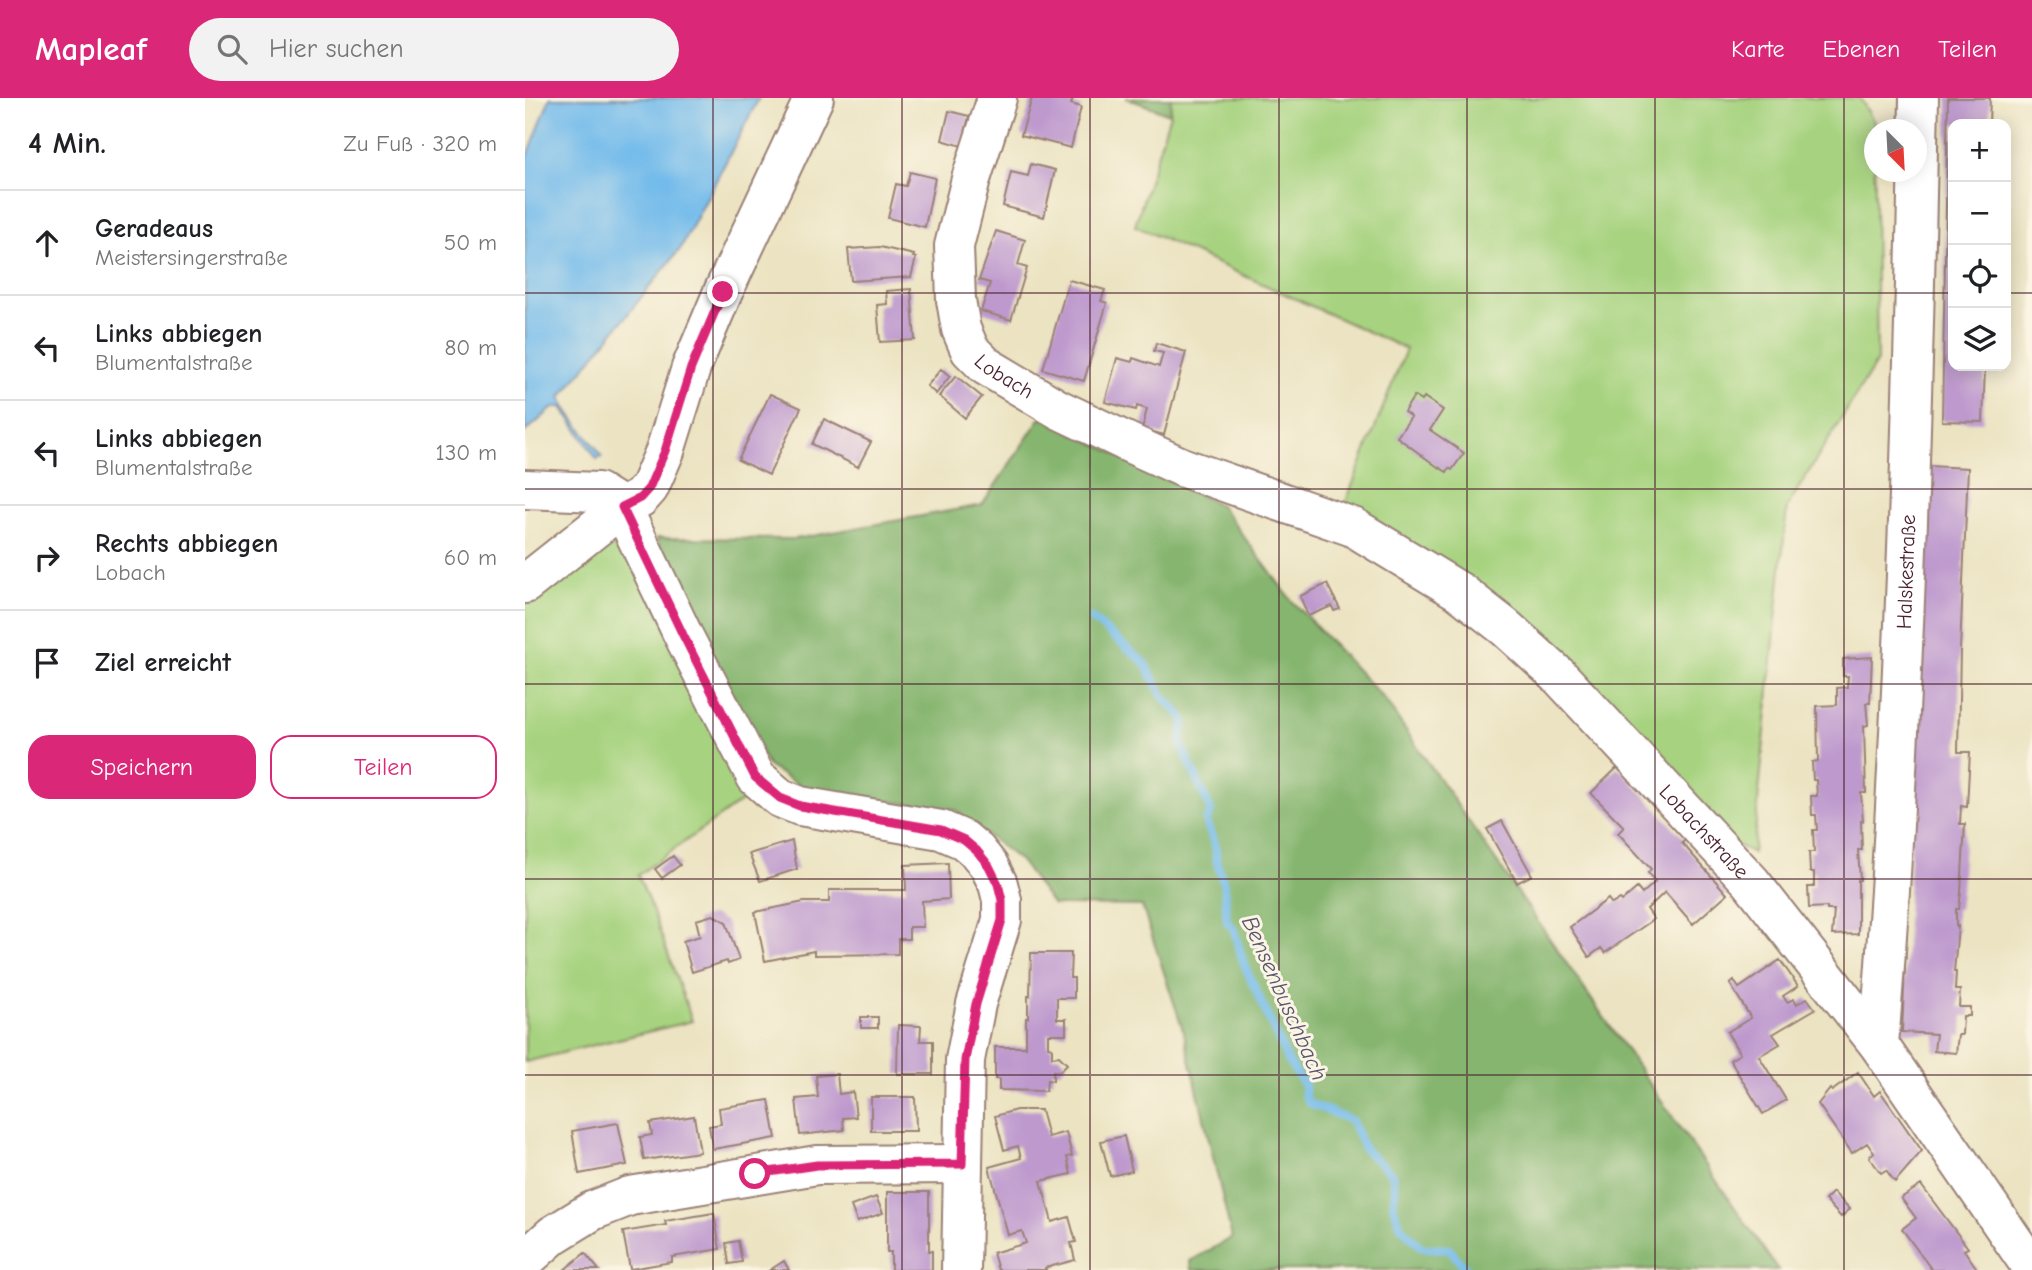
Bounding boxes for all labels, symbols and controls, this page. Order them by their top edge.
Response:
search box [189,18,679,81]
text: Mapleaf [35,30,147,68]
icon: search [213,30,251,68]
text: Hier suchen [269,34,404,64]
text: Karte [1731,35,1784,63]
text: Ebenen [1822,35,1900,63]
text: Teilen [1938,35,1997,63]
north arrow [1864,119,1927,182]
map controls [1948,119,2011,371]
button: + [1948,119,2011,182]
text: 4 Min. [28,126,106,161]
text: Zu Fuß · 320 m [343,130,497,157]
button: − [1948,182,2011,245]
text: Geradeaus [95,214,213,244]
icon: ahead [28,224,66,262]
text: 50 m [444,229,497,256]
text: Meistersingerstraße [95,244,288,271]
button: locate [1948,245,2011,308]
route end [707,276,738,307]
button: layers [1948,308,2011,371]
text: Links abbiegen [95,319,262,349]
icon: left [28,329,66,367]
text: 80 m [444,334,497,361]
text: Blumentalstraße [95,349,252,376]
street label: Lobach [969,349,1038,404]
text: Links abbiegen [95,424,262,454]
icon: left [28,434,66,472]
text: 130 m [436,439,497,466]
text: Blumentalstraße [95,454,252,481]
street label: Halskestraße [1892,514,1920,630]
text: Rechts abbiegen [95,529,278,559]
icon: right [28,539,66,577]
text: 60 m [444,544,497,571]
text: Lobach [95,559,166,586]
icon: arrive [28,644,66,682]
text: Ziel erreicht [95,648,231,678]
button: Speichern [28,735,256,799]
button: Teilen [270,735,497,799]
street label: Lobachstraße [1654,780,1754,884]
water label: Bensenbuschbach [1236,912,1333,1085]
route start [739,1158,770,1189]

